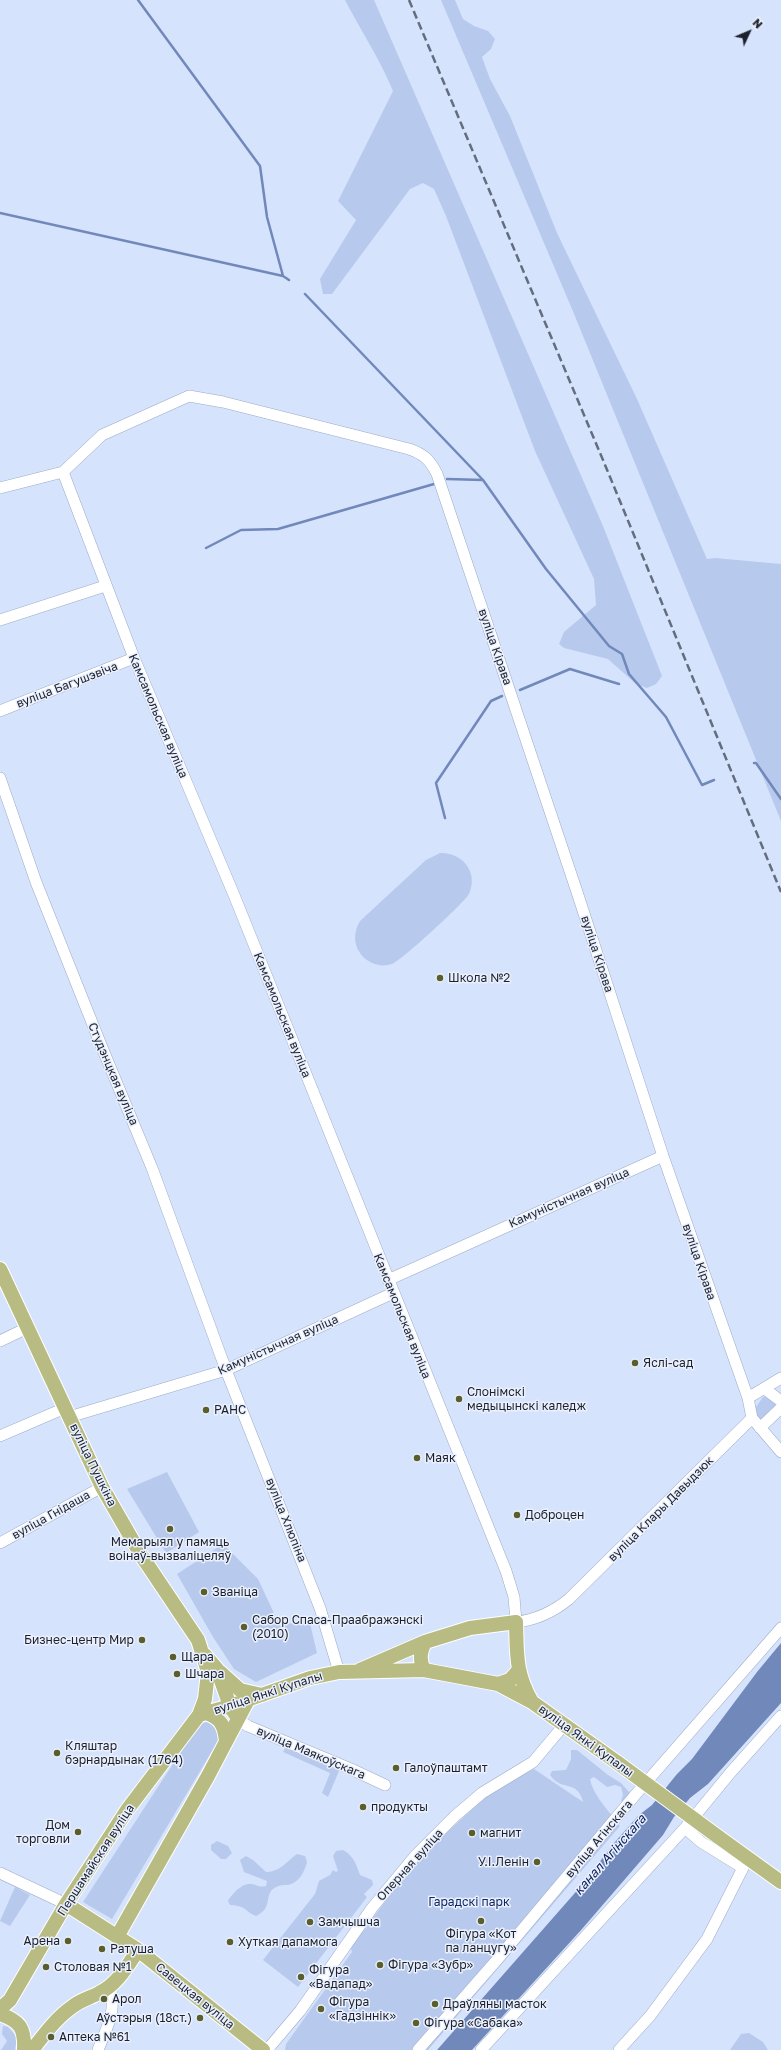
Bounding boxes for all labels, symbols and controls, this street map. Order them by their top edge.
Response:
north arrow [729,12,769,52]
text: N [750,16,766,31]
street label: вуліца Кірава [475,607,515,687]
street label: Камсамольская вуліца [125,652,191,780]
street label: вуліца Багушэвіча [14,659,120,711]
street label: вуліца Кірава [578,914,616,994]
street label: Камсамольская вуліца [250,950,314,1080]
place label: Школа №2 [448,971,510,985]
marker: Школа №2 [435,973,445,983]
street label: Студэнцкая вуліца [85,1020,141,1128]
street label: Камуністычная вуліца [507,1165,631,1231]
street label: вуліца Кірава [679,1222,719,1302]
street label: Камсамольская вуліца [370,1251,434,1381]
street label: Камуністычная вуліца [216,1312,340,1378]
place label: Яслі-сад [643,1356,693,1370]
marker: Яслі-сад [630,1358,640,1368]
place label: Слонімскі медыцынскі каледж [467,1385,586,1413]
marker: Слонімскі медыцынскі каледж [454,1394,464,1404]
place label: РАНС [214,1403,246,1417]
marker: РАНС [201,1405,211,1415]
street label: вуліца Пушкіна [67,1421,119,1509]
place label: Маяк [425,1451,456,1465]
marker: Маяк [412,1453,422,1463]
street label: вуліца Клары Давыдзюк [605,1453,717,1565]
street label: вуліца Хлюпіна [263,1476,309,1564]
street label: вуліца Гнідаша [9,1488,93,1542]
place label: Доброцен [525,1508,584,1522]
marker: Доброцен [512,1510,522,1520]
marker: Мемарыял у памяць воінаў-вызваліцеляў [165,1524,175,1534]
place label: Мемарыял у памяць воінаў-вызваліцеляў [109,1535,231,1563]
place label: Званіца [212,1585,258,1599]
marker: Званіца [199,1587,209,1597]
place label: Сабор Спаса-Праабражэнскі (2010) [252,1613,423,1641]
marker: Сабор Спаса-Праабражэнскі (2010) [239,1622,249,1632]
place label: Бизнес-центр Мир [24,1633,134,1647]
marker: Бизнес-центр Мир [137,1635,147,1645]
place label: Щара [181,1650,214,1664]
marker: Щара [168,1652,178,1662]
place label: Шчара [185,1667,224,1681]
marker: Шчара [172,1669,182,1679]
street label: вуліца Янкі Купалы [212,1669,324,1717]
street label: вуліца Янкі Купалы [536,1702,636,1780]
street label: вуліца Маякоўскага [254,1724,368,1782]
place label: Кляштар бэрнардынак (1764) [65,1739,183,1767]
marker: Кляштар бэрнардынак (1764) [52,1748,62,1758]
place label: Галоўпаштамт [404,1761,488,1775]
marker: Галоўпаштамт [391,1763,401,1773]
street label: вуліца Агінскага [562,1797,636,1881]
place label: продукты [371,1800,428,1814]
street label: Першамайская вуліца [55,1802,137,1918]
marker: продукты [358,1802,368,1812]
water label: канал Агінскага [571,1811,649,1899]
place label: Дом торговли [16,1818,70,1846]
street label: Оперная вуліца [374,1826,446,1904]
place label: магнит [480,1826,521,1840]
marker: Дом торговли [73,1827,83,1837]
marker: магнит [467,1828,477,1838]
place label: У.І.Ленін [478,1855,529,1869]
marker: У.І.Ленін [532,1857,542,1867]
park label: Гарадскі парк [428,1895,510,1909]
place label: Замчышча [318,1915,380,1929]
marker: Фігура «Кот па ланцугу» [476,1916,486,1926]
marker: Замчышча [305,1917,315,1927]
place label: Фігура «Кот па ланцугу» [445,1927,517,1955]
place label: Арена [24,1934,60,1948]
place label: Хуткая дапамога [238,1935,338,1949]
marker: Арена [63,1936,73,1946]
marker: Хуткая дапамога [225,1937,235,1947]
place label: Ратуша [110,1942,154,1956]
marker: Ратуша [97,1944,107,1954]
place label: Фігура «Зубр» [388,1958,473,1972]
place label: Столовая №1 [54,1960,132,1974]
street label: Савецкая вуліца [153,1960,237,2032]
marker: Фігура «Зубр» [375,1960,385,1970]
marker: Столовая №1 [41,1962,51,1972]
place label: Фігура «Вадапад» [309,1963,372,1991]
marker: Фігура «Вадапад» [296,1972,306,1982]
place label: Арол [112,1992,142,2006]
marker: Арол [99,1994,109,2004]
place label: Фігура «Гадзіннік» [329,1995,396,2023]
place label: Драўляны масток [443,1997,547,2011]
marker: Драўляны масток [430,1999,440,2009]
marker: Фігура «Гадзіннік» [316,2004,326,2014]
place label: Аўстэрыя (18ст.) [96,2011,192,2025]
marker: Аўстэрыя (18ст.) [195,2013,205,2023]
place label: Фігура «Сабака» [424,2016,523,2030]
marker: Фігура «Сабака» [411,2018,421,2028]
place label: Аптека №61 [59,2030,130,2044]
marker: Аптека №61 [46,2032,56,2042]

